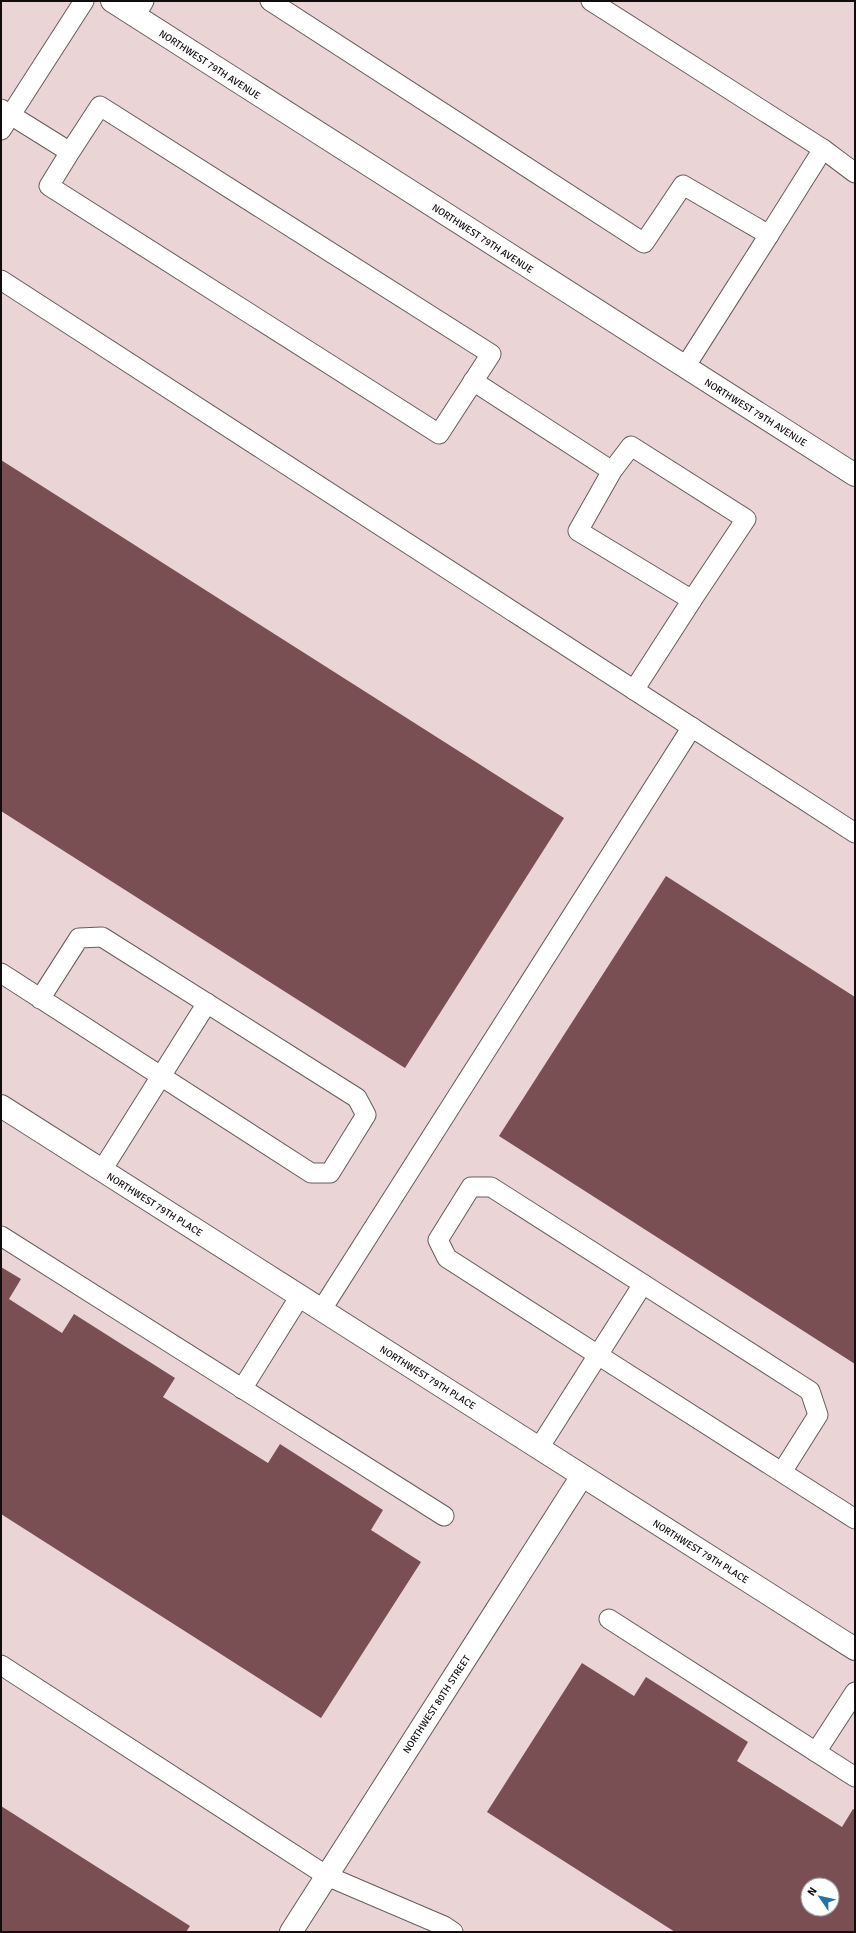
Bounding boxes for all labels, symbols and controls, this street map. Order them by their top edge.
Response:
street label: NORTHWEST 79TH AVENUE [157,28,263,102]
street label: NORTHWEST 79TH AVENUE [430,202,536,276]
street label: NORTHWEST 79TH AVENUE [702,376,809,449]
street label: NORTHWEST 79TH PLACE [104,1170,205,1239]
street label: NORTHWEST 79TH PLACE [377,1343,478,1412]
street label: NORTHWEST 79TH PLACE [650,1517,751,1586]
street label: NORTHWEST 80TH STREET [401,1653,473,1756]
north arrow [800,1877,840,1917]
text: N [805,1885,820,1898]

